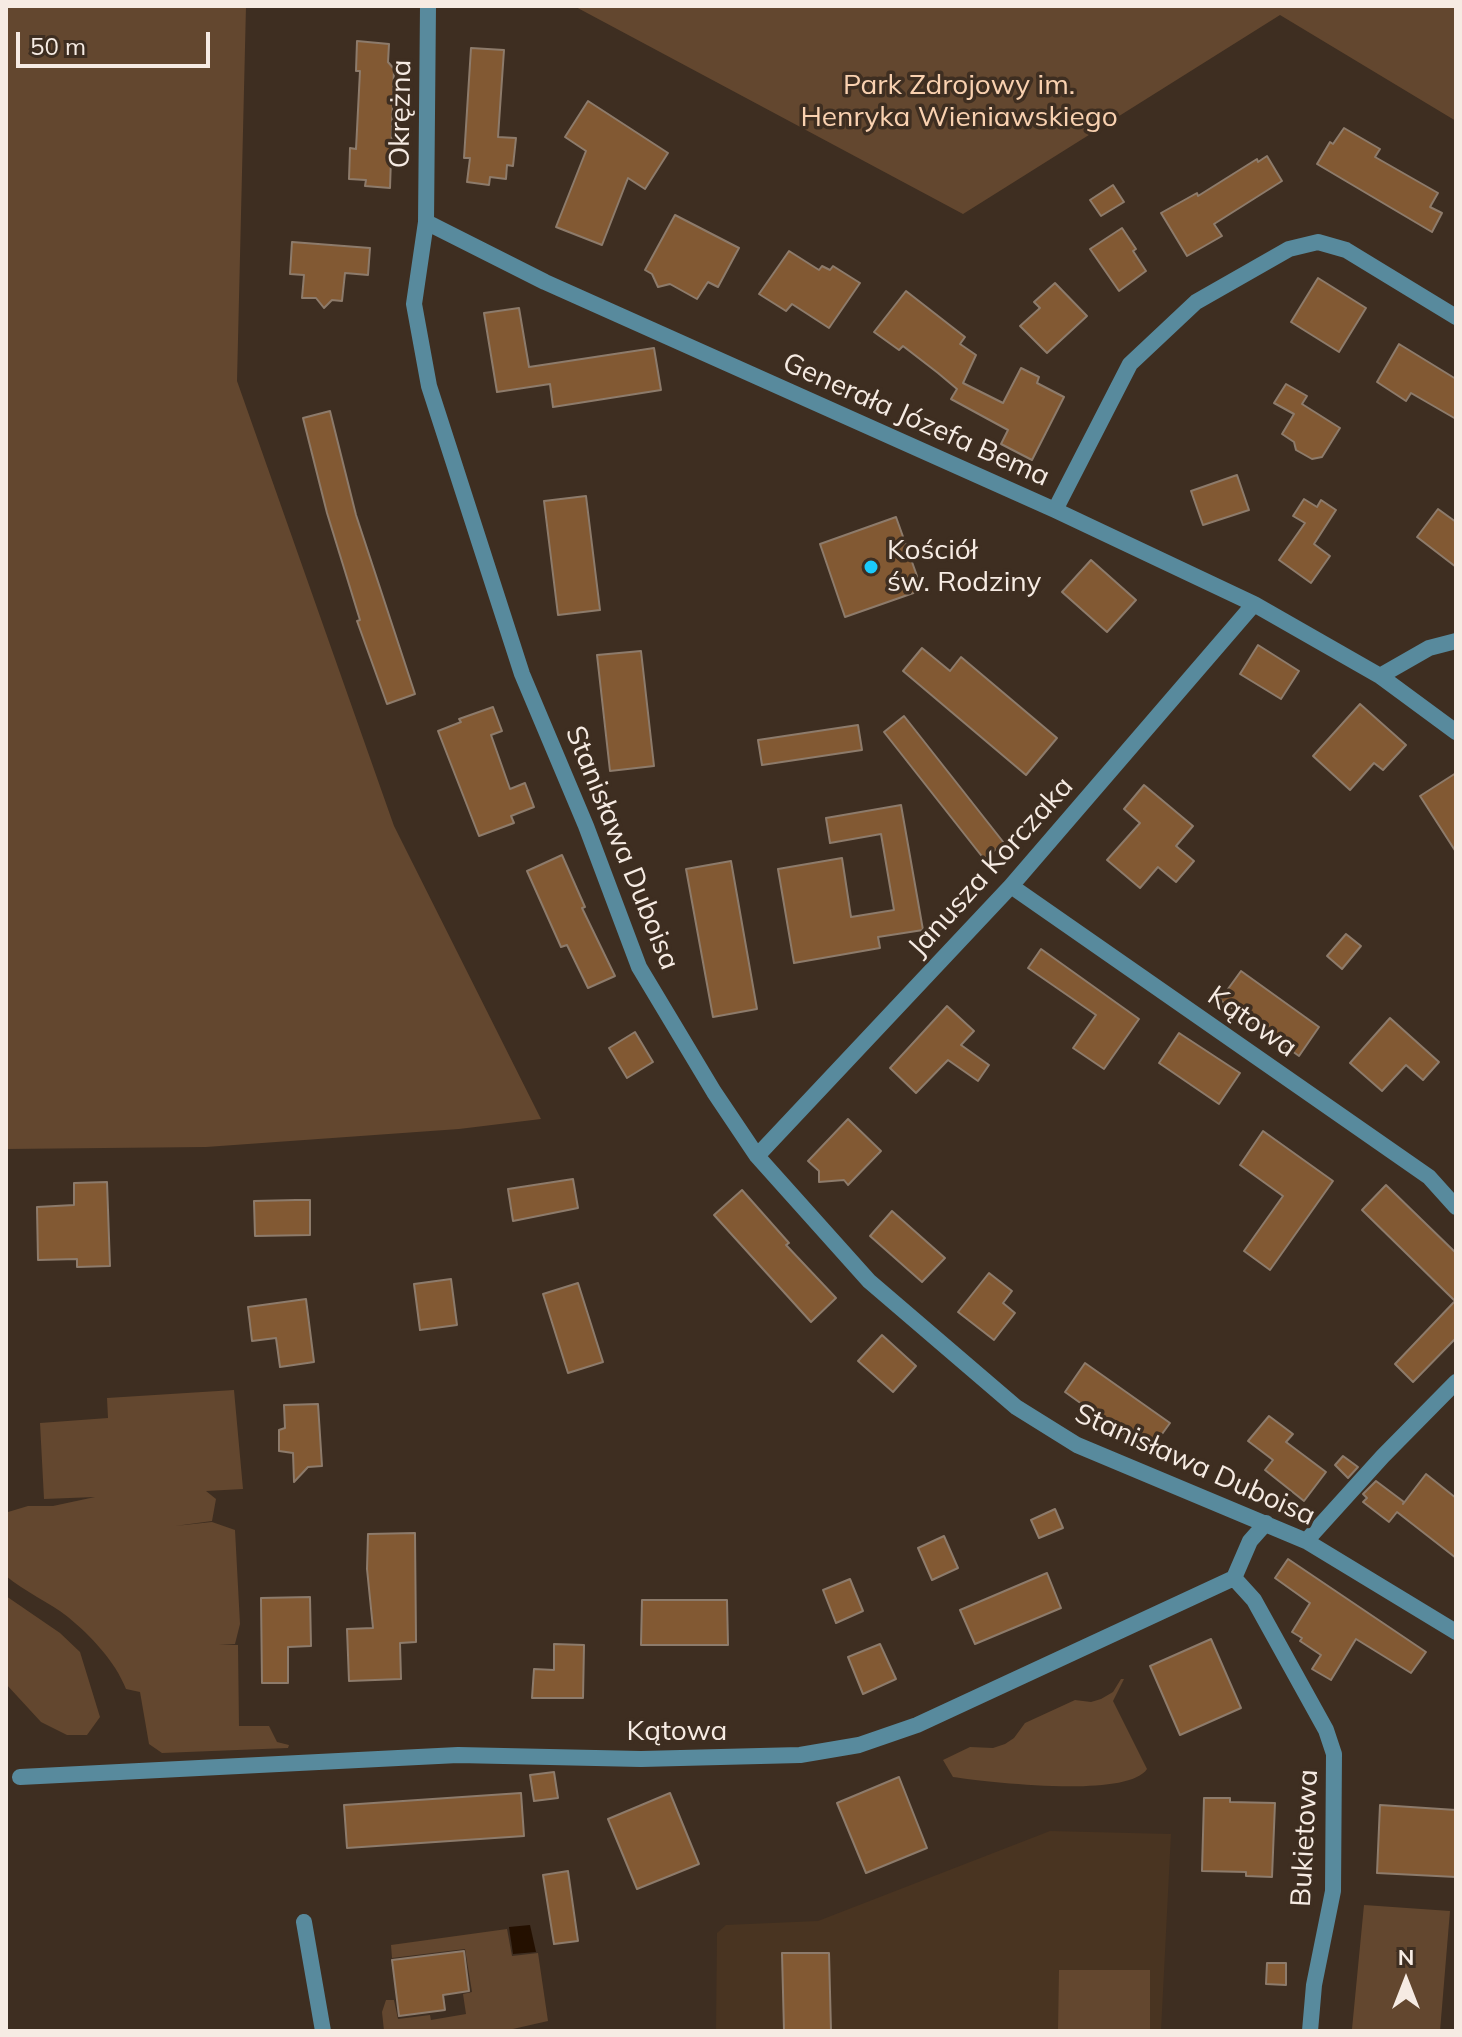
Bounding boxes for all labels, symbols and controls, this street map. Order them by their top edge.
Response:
scale bar [20,16,214,66]
text: 50 m [30,31,86,61]
street label: Okrężna [383,59,419,169]
park label: Park Zdrojowy im. Henryka Wieniawskiego [800,69,1118,135]
street label: Generała Józefa Bema [777,346,1055,494]
place label: Kościół św. Rodziny [887,534,1041,600]
marker: Kościół św. Rodziny [862,558,880,576]
street label: Stanisława Duboisa [558,721,686,975]
street label: Janusza Korczaka [901,770,1081,964]
street label: Kątowa [1201,979,1303,1065]
street label: Stanisława Duboisa [1070,1397,1320,1533]
street label: Kątowa [627,1715,727,1749]
street label: Bukietowa [1285,1768,1325,1908]
north arrow [1366,1941,1446,2021]
text: N [1398,1943,1414,1971]

